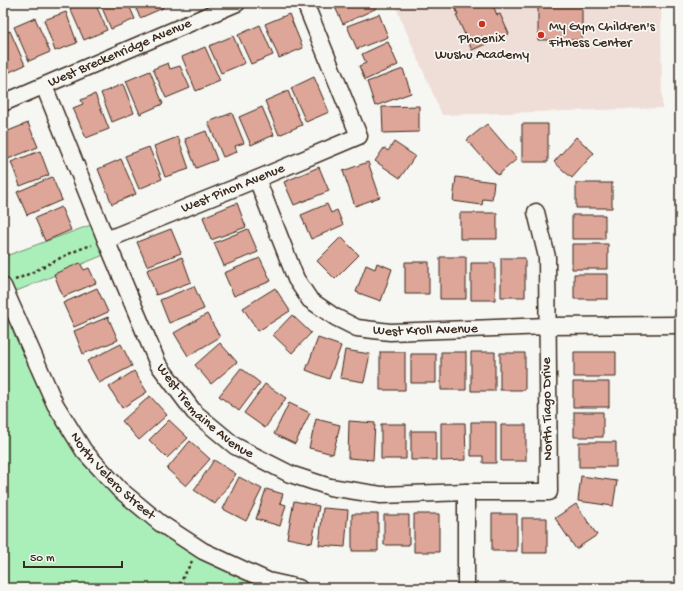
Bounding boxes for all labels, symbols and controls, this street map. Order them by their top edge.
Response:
street label: West Breckenridge Avenue [45,15,195,91]
marker: Phoenix Wushu Academy [477,19,487,29]
place label: My Gym Children's Fitness Center [548,19,656,52]
marker: My Gym Children's Fitness Center [536,30,546,40]
place label: Phoenix Wushu Academy [435,31,529,64]
street label: West Pinon Avenue [179,160,288,217]
street label: West Kroll Avenue [372,320,479,341]
street label: North Tiago Drive [539,357,557,461]
street label: West Tremaine Avenue [152,360,257,463]
street label: North Velero Street [66,429,160,525]
scale bar [24,543,122,569]
text: 50 m [30,552,55,566]

